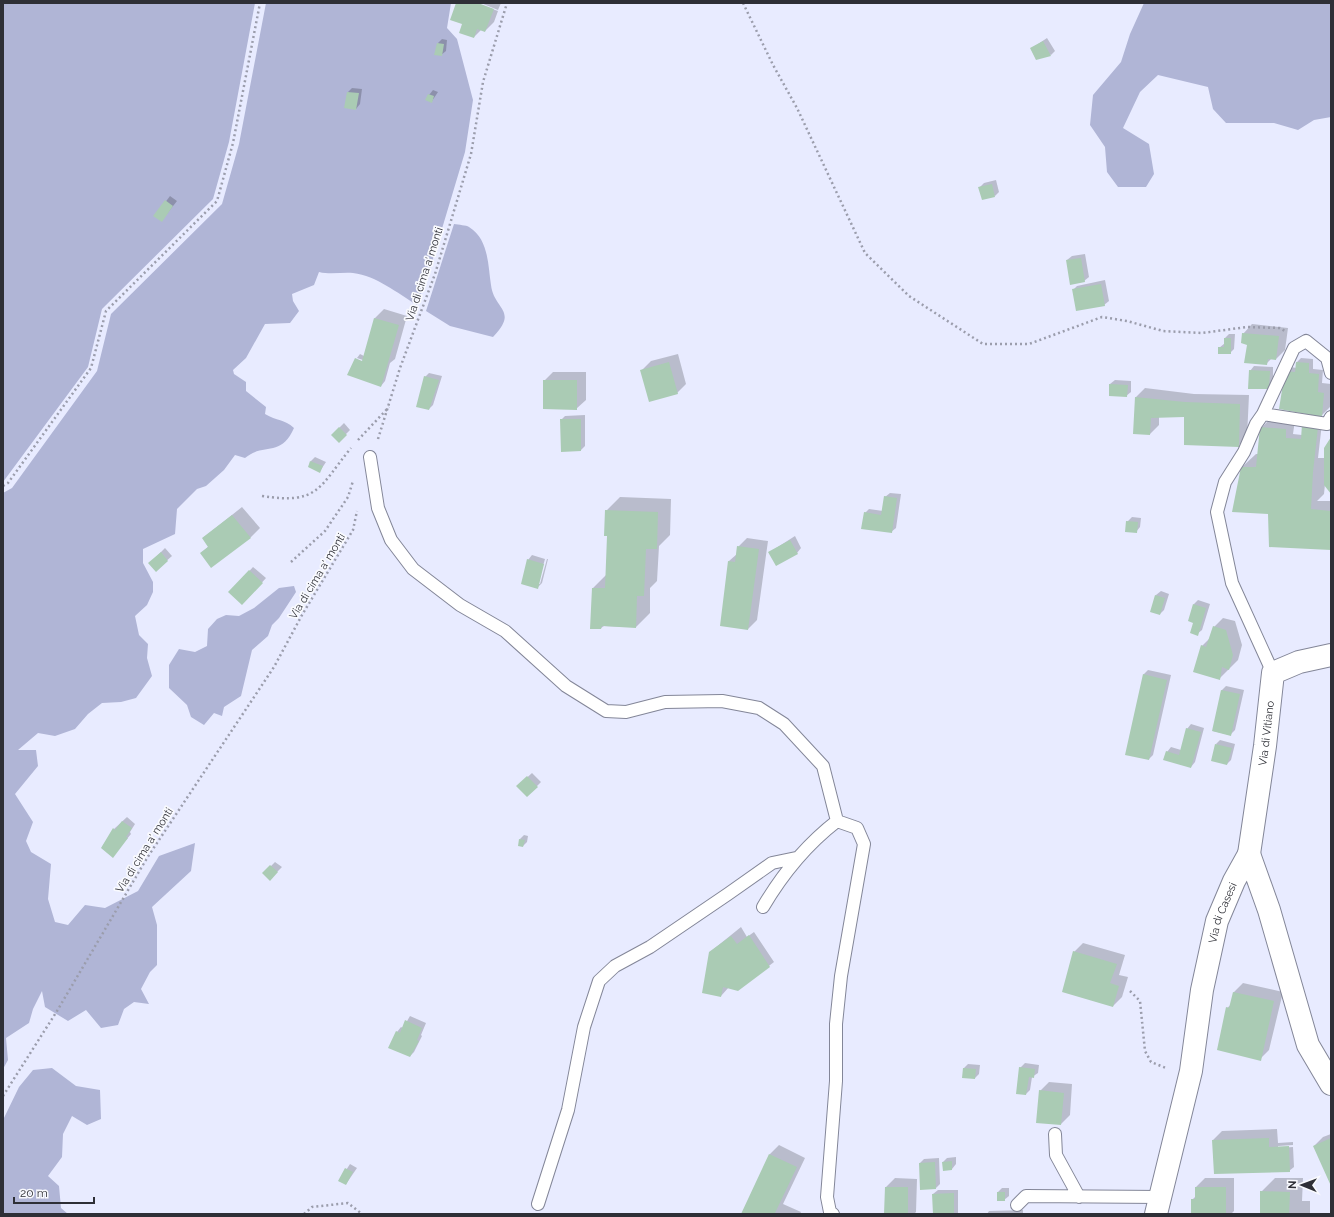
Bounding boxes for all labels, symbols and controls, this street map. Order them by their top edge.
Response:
street label: Via di cima a' monti [403,226,446,323]
street label: Via di cima a' monti [287,531,348,621]
street label: Via di Vitiano [1256,700,1277,767]
street label: Via di cima a' monti [113,805,176,895]
street label: Via di Casesi [1206,881,1240,944]
north arrow [1282,1165,1322,1205]
scale bar [14,1179,94,1205]
text: N [1286,1181,1299,1189]
text: 20 m [20,1186,48,1200]

